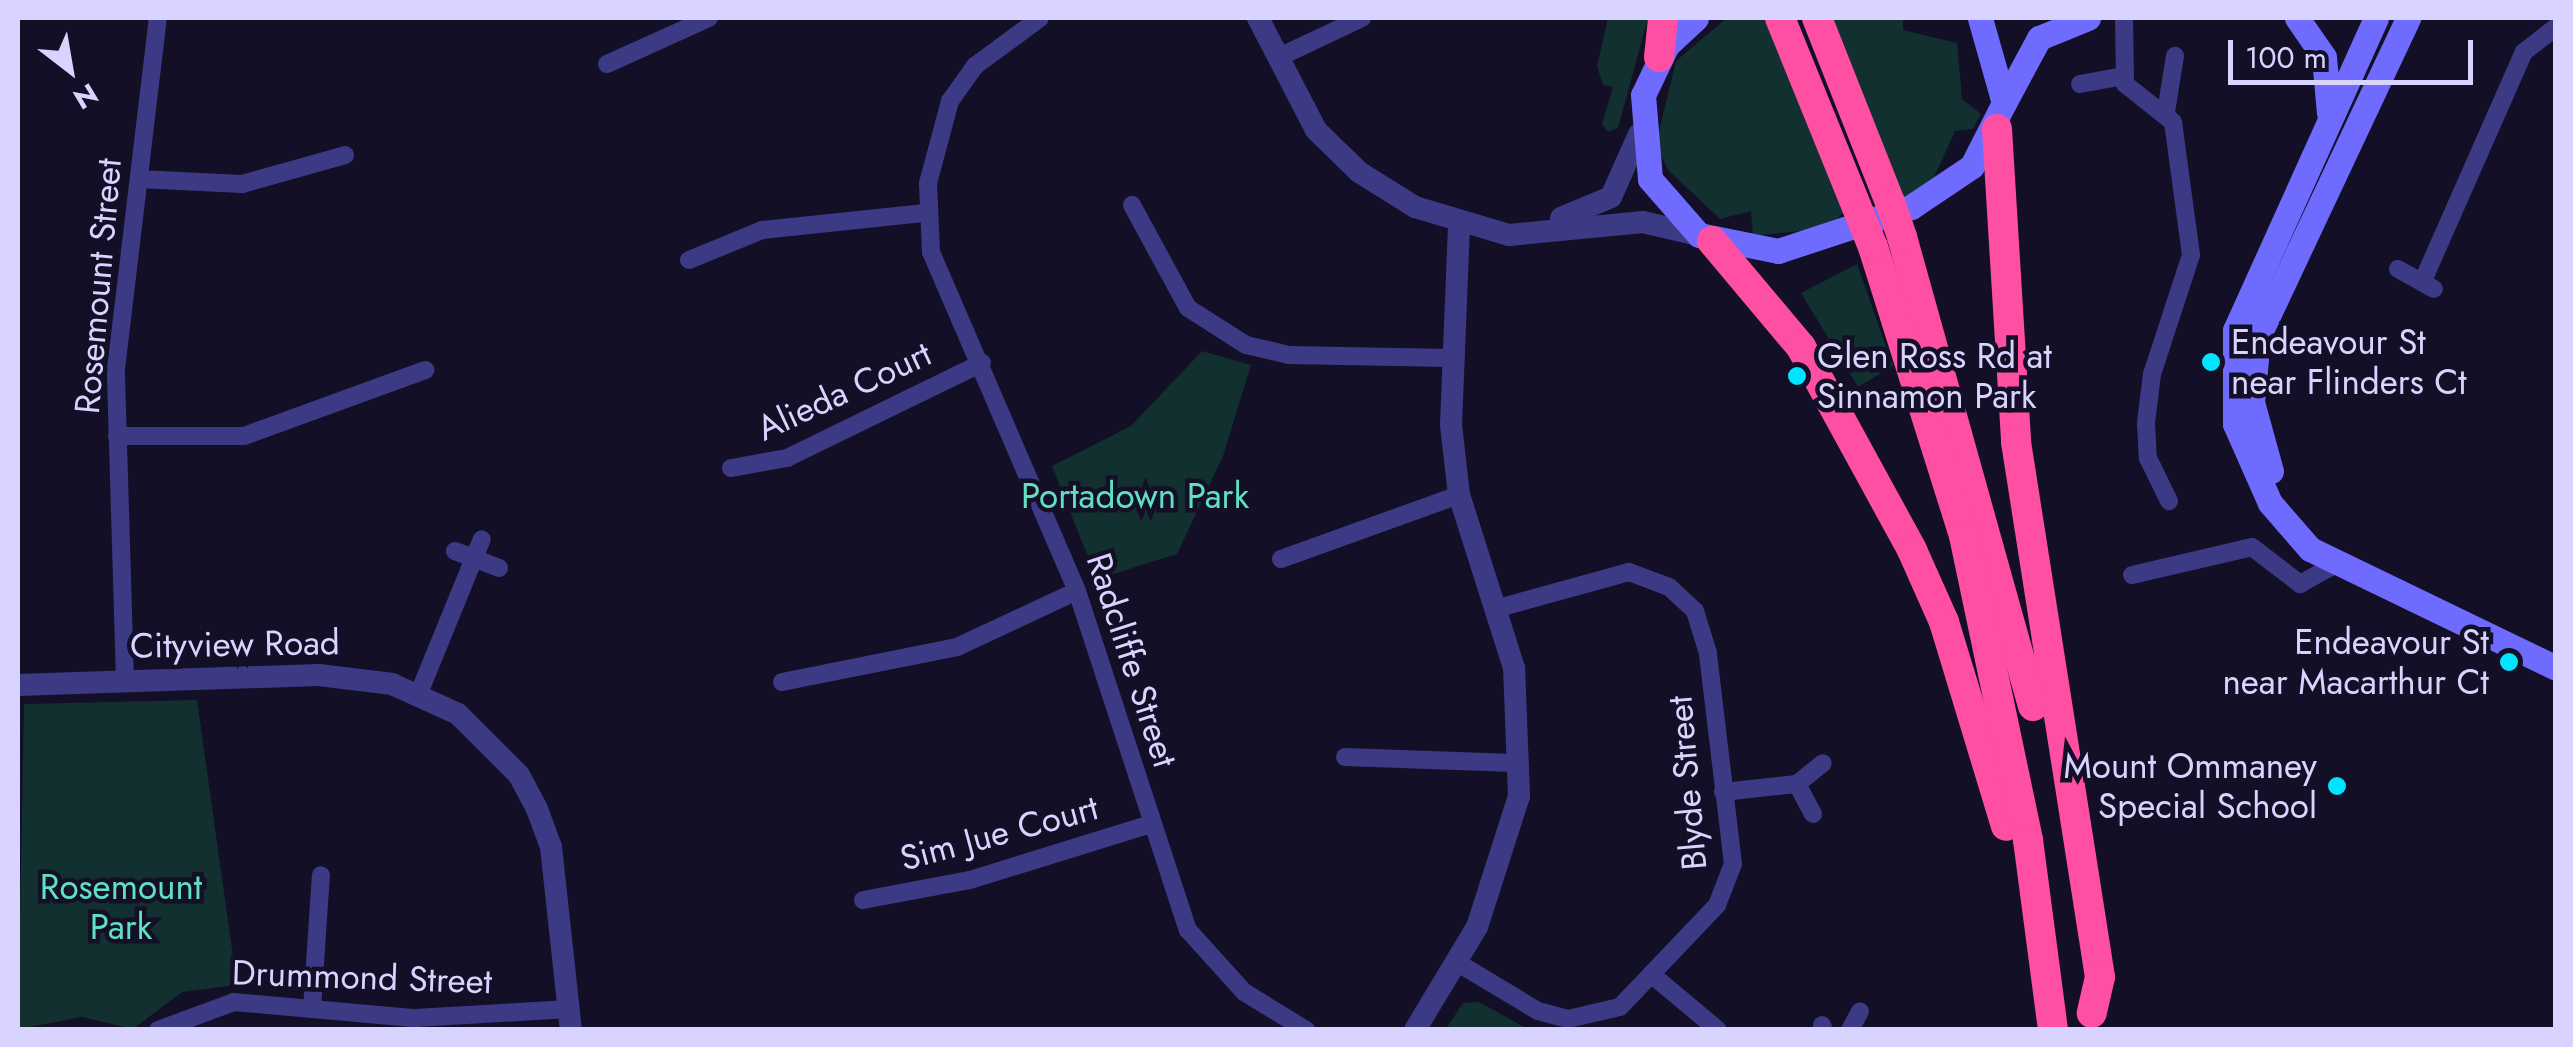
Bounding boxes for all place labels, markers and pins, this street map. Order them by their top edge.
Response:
place label: Endeavour St near Flinders Ct [2231,321,2467,403]
place label: Glen Ross Rd at Sinnamon Park [1817,335,2052,417]
marker: Endeavour St near Flinders Ct [2200,351,2222,373]
marker: Glen Ross Rd at Sinnamon Park [1786,365,1808,387]
place label: Endeavour St near Macarthur Ct [2222,621,2489,703]
marker: Endeavour St near Macarthur Ct [2498,651,2520,673]
place label: Mount Ommaney Special School [2064,745,2317,827]
marker: Mount Ommaney Special School [2326,775,2348,797]

